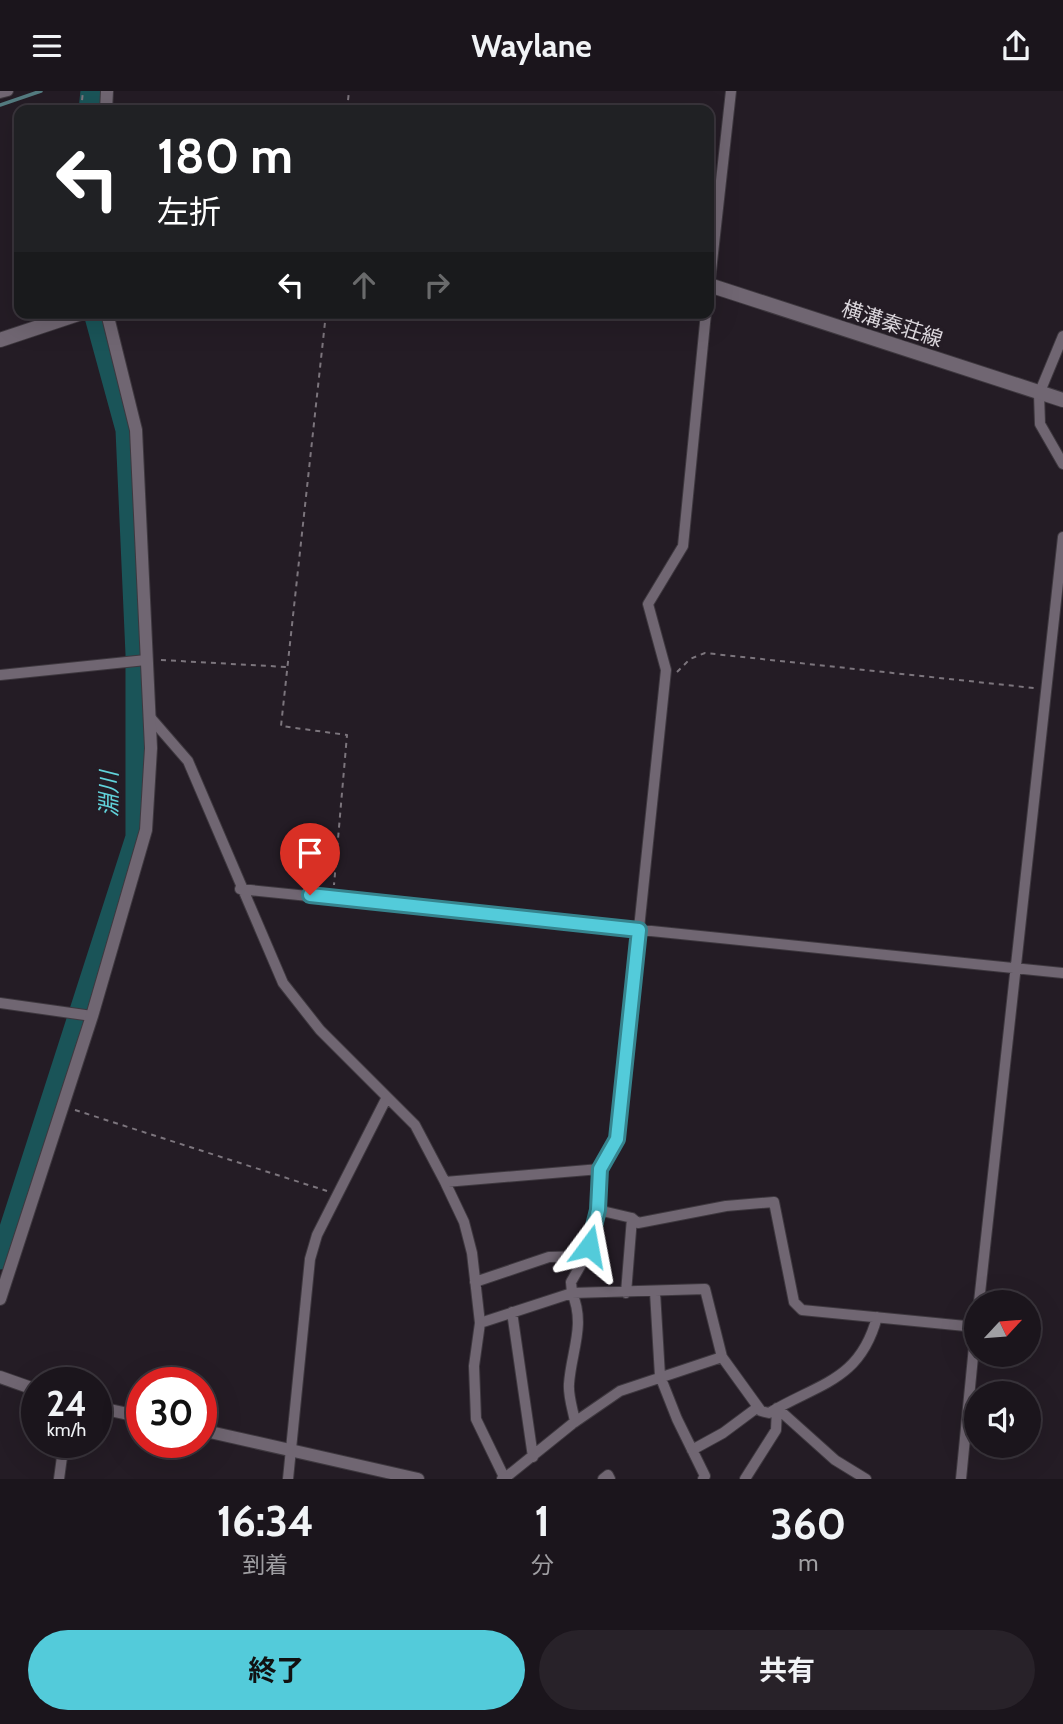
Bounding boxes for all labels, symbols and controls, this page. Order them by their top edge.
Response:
text: Waylane [471,26,592,65]
icon: menu [28,27,66,65]
icon: share [997,27,1035,65]
text: 180 m [157,126,293,185]
icon: left [42,133,133,224]
text: 左折 [157,192,221,231]
icon: left [272,266,310,304]
icon: ahead [345,266,383,304]
icon: right [418,266,456,304]
street label: 横溝秦荘線 [838,295,946,352]
water label: 淵川 [95,768,123,817]
pin [280,823,340,895]
icon: arrive [291,834,329,872]
position arrow [552,1209,626,1283]
north arrow [964,1290,1041,1367]
map controls [964,1290,1041,1458]
speed limit sign: 30 [126,1367,217,1458]
button: sound [964,1381,1041,1458]
text: 24 [46,1382,87,1425]
text: km/h [47,1419,86,1441]
text: 16:34 [217,1495,314,1547]
text: 1 [534,1495,550,1547]
text: 360 [770,1498,846,1550]
text: m [798,1549,818,1577]
text: 到着 [242,1551,288,1579]
text: 分 [531,1551,554,1579]
button: 終了 [28,1630,525,1710]
button: 共有 [539,1630,1035,1710]

